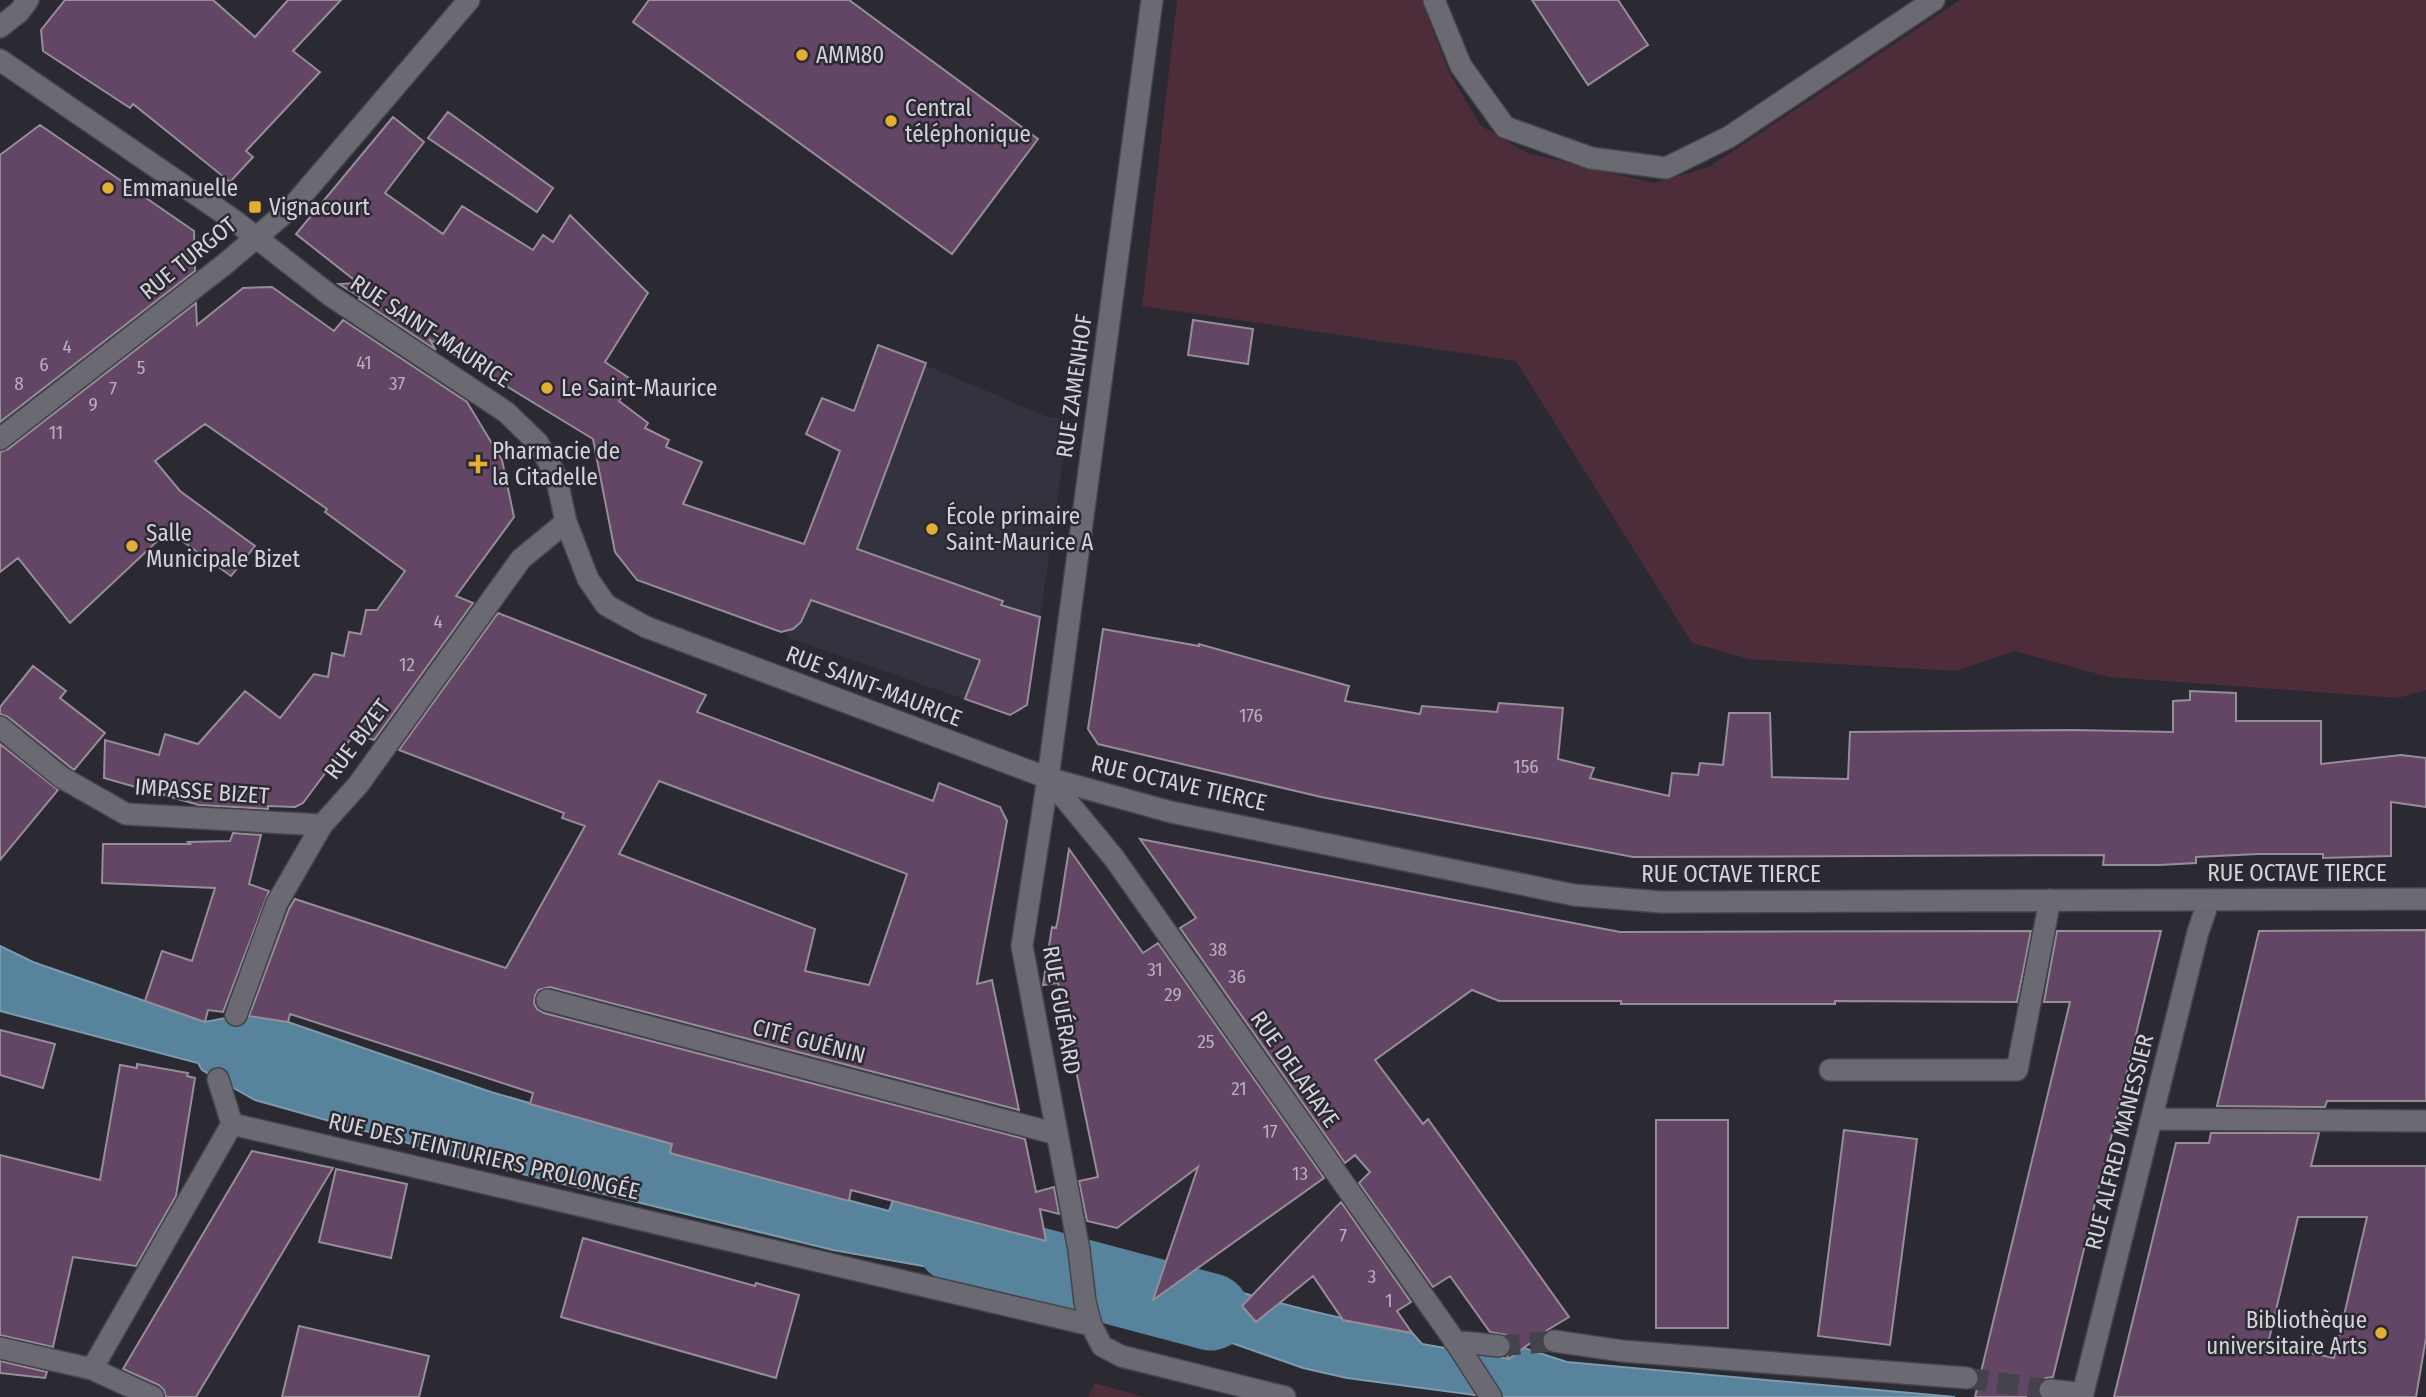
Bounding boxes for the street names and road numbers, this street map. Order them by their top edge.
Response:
street label: RUE TURGOT [134,210,242,305]
street label: RUE SAINT-MAURICE [345,269,517,393]
street label: RUE ZAMENHOF [1050,312,1098,460]
street label: RUE SAINT-MAURICE [782,640,966,732]
street label: RUE BIZET [318,693,396,785]
street label: RUE OCTAVE TIERCE [1088,749,1270,817]
street label: IMPASSE BIZET [134,772,271,810]
street label: RUE OCTAVE TIERCE [2207,859,2387,887]
street label: RUE OCTAVE TIERCE [1641,860,1821,888]
street label: RUE GUÉRARD [1037,943,1088,1077]
street label: RUE DELAHAYE [1245,1005,1345,1133]
street label: CITÉ GUÉNIN [749,1011,869,1070]
street label: RUE ALFRED MANESSIER [2079,1031,2159,1253]
street label: RUE DES TEINTURIERS PROLONGÉE [326,1106,642,1205]

